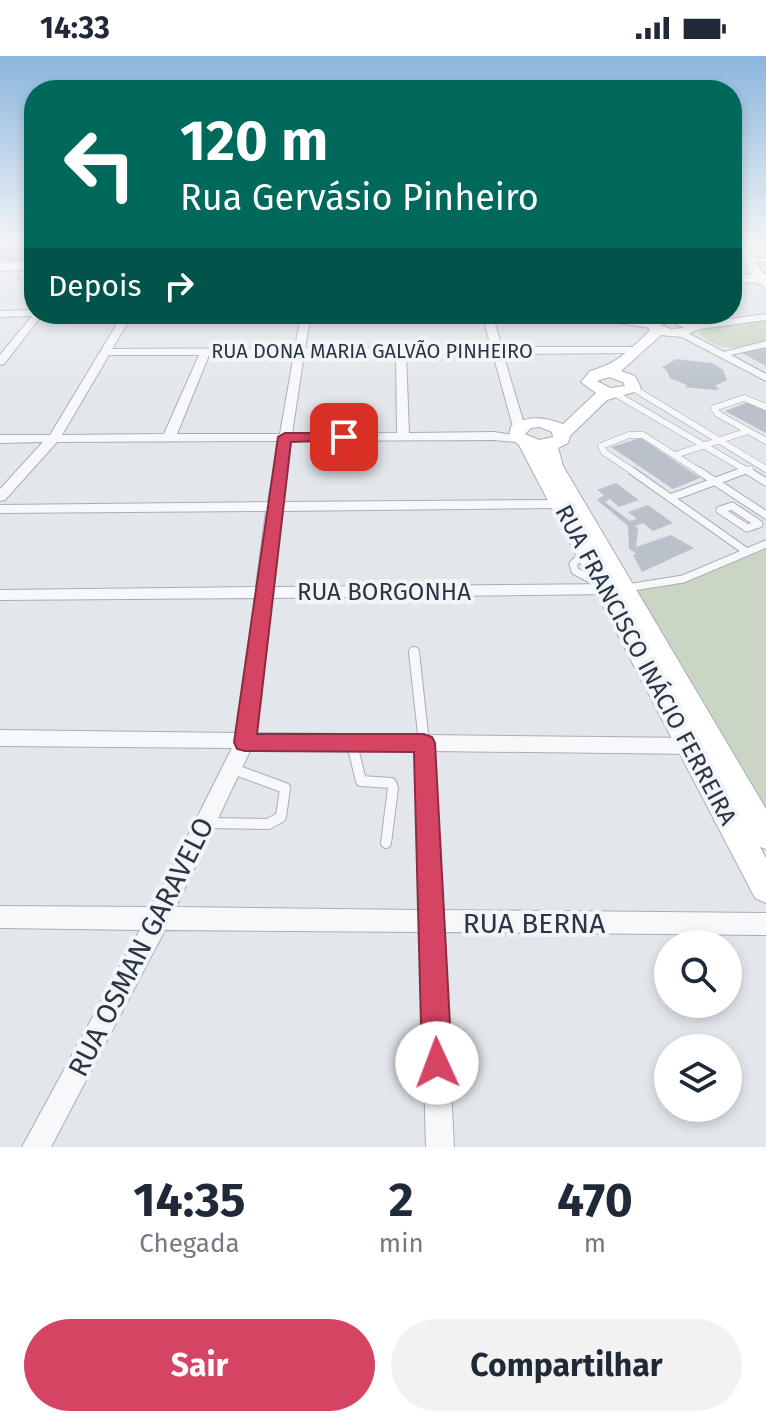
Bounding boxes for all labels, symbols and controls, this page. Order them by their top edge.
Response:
text: 14:33 [40,10,110,46]
text: 120 m [180,108,328,175]
icon: left [48,112,152,216]
text: Rua Gervásio Pinheiro [180,176,539,220]
icon: right [157,264,201,308]
text: Depois [48,268,141,304]
street label: RUA DONA MARIA GALVÃO PINHEIRO [211,339,533,363]
pin [310,403,378,471]
icon: arrive [322,415,366,459]
street label: RUA FRANCISCO INÁCIO FERREIRA [550,500,743,830]
street label: RUA BORGONHA [297,578,471,606]
street label: RUA OSMAN GARAVELO [61,812,221,1082]
street label: RUA BERNA [463,907,605,940]
map controls [654,930,742,1122]
button: search [654,930,742,1018]
position arrow [395,1021,479,1105]
button: layers [654,1034,742,1122]
text: 14:35 [133,1171,246,1229]
text: 2 [389,1171,414,1229]
text: 470 [557,1171,633,1229]
text: Chegada [139,1228,240,1259]
text: min [379,1228,424,1259]
text: m [584,1228,606,1259]
button: Sair [24,1319,375,1411]
button: Compartilhar [391,1319,742,1411]

